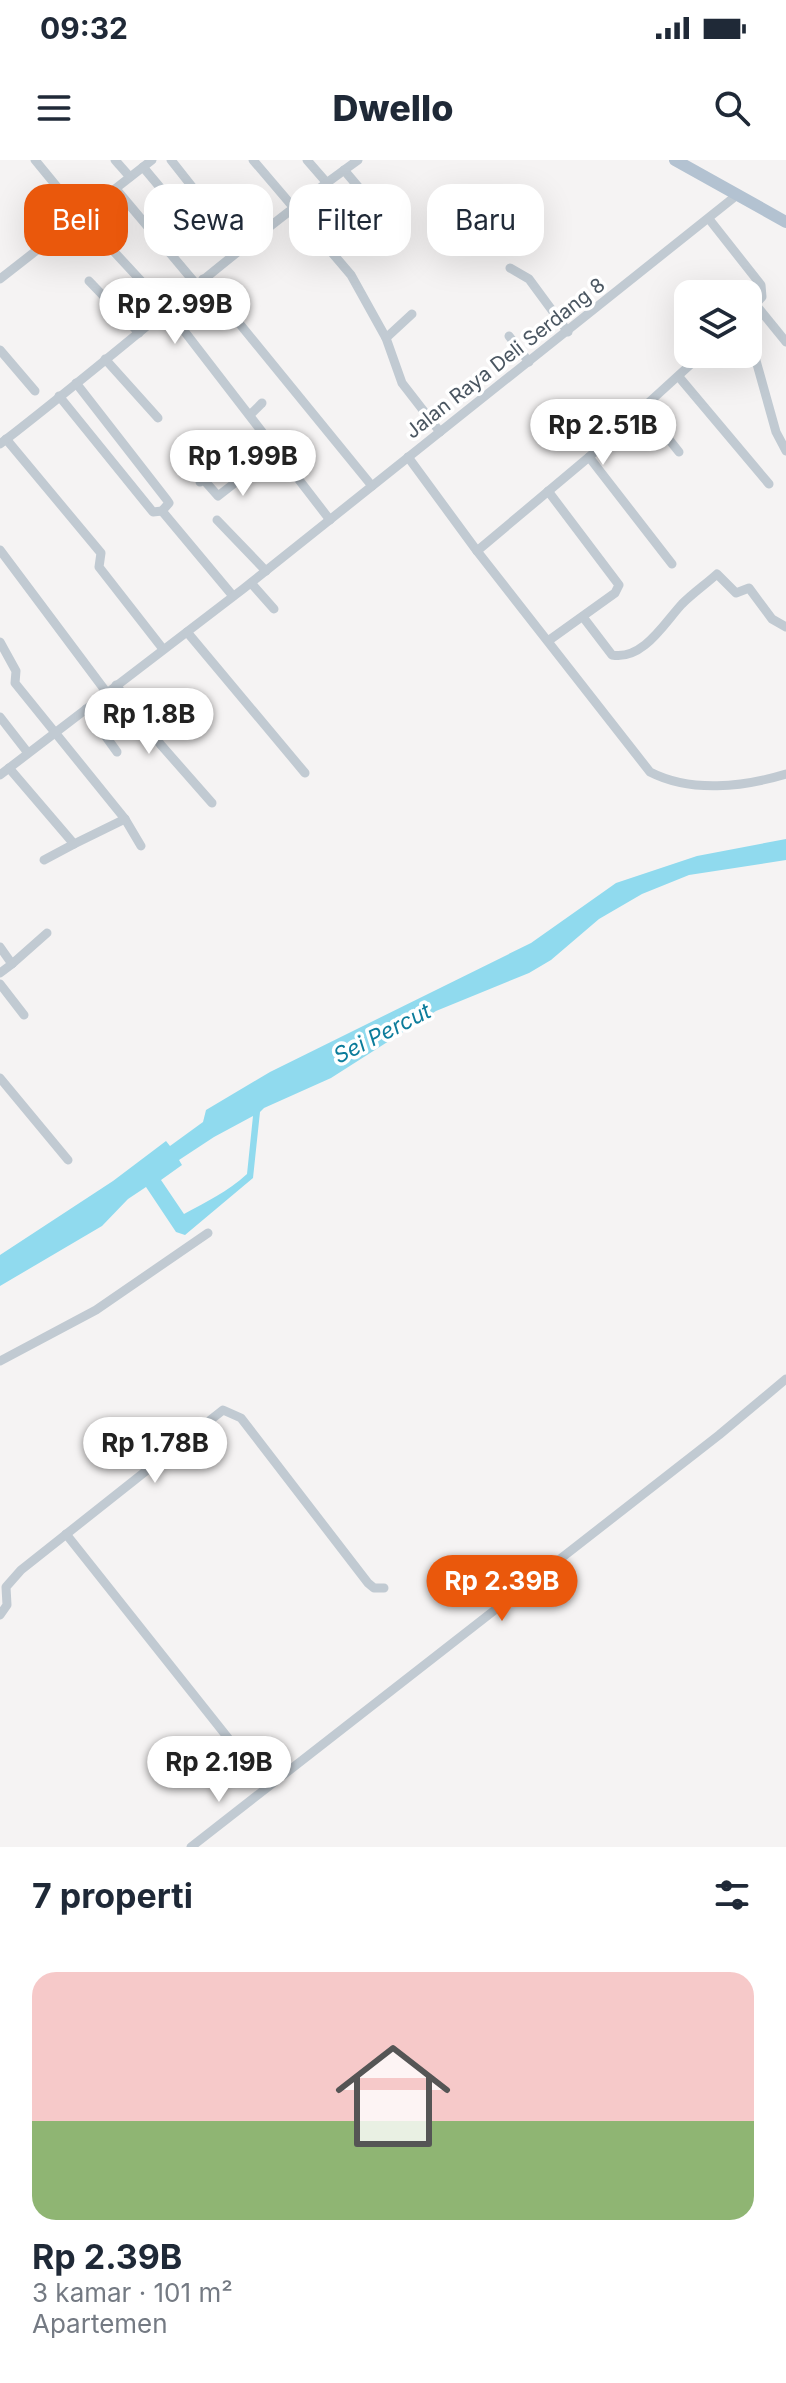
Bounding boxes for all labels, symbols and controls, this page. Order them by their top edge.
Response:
text: 09:32 [40,10,128,46]
icon: menu [32,86,76,130]
text: Dwello [333,86,453,130]
icon: search [710,86,754,130]
chip: Beli [24,184,128,256]
chip: Sewa [144,184,273,256]
chip: Filter [289,184,411,256]
chip: Baru [427,184,544,256]
street label: Jalan Raya Deli Serdang 8 [400,273,610,443]
pin: Rp 2.99B [92,278,258,346]
map controls [674,280,762,368]
button: layers [674,280,762,368]
text: Rp 2.99B [117,288,233,319]
pin: Rp 2.51B [520,399,686,467]
text: Rp 2.51B [548,409,658,440]
pin: Rp 1.99B [160,430,326,498]
text: Rp 1.99B [188,440,298,471]
pin: Rp 1.8B [75,688,223,756]
text: Rp 1.8B [103,698,195,729]
water label: Sei Percut [329,997,436,1069]
pin: Rp 1.78B [72,1417,238,1485]
text: Rp 1.78B [101,1427,209,1458]
pin: Rp 2.39B [419,1555,585,1623]
text: Rp 2.39B [445,1565,559,1596]
pin: Rp 2.19B [136,1736,302,1804]
text: Rp 2.19B [165,1746,273,1777]
icon: filters [710,1873,754,1917]
text: 7 properti [32,1875,193,1916]
icon: home [321,2024,465,2168]
text: Rp 2.39B [32,2236,182,2277]
text: 3 kamar · 101 m² [32,2277,233,2308]
text: Apartemen [32,2308,168,2339]

